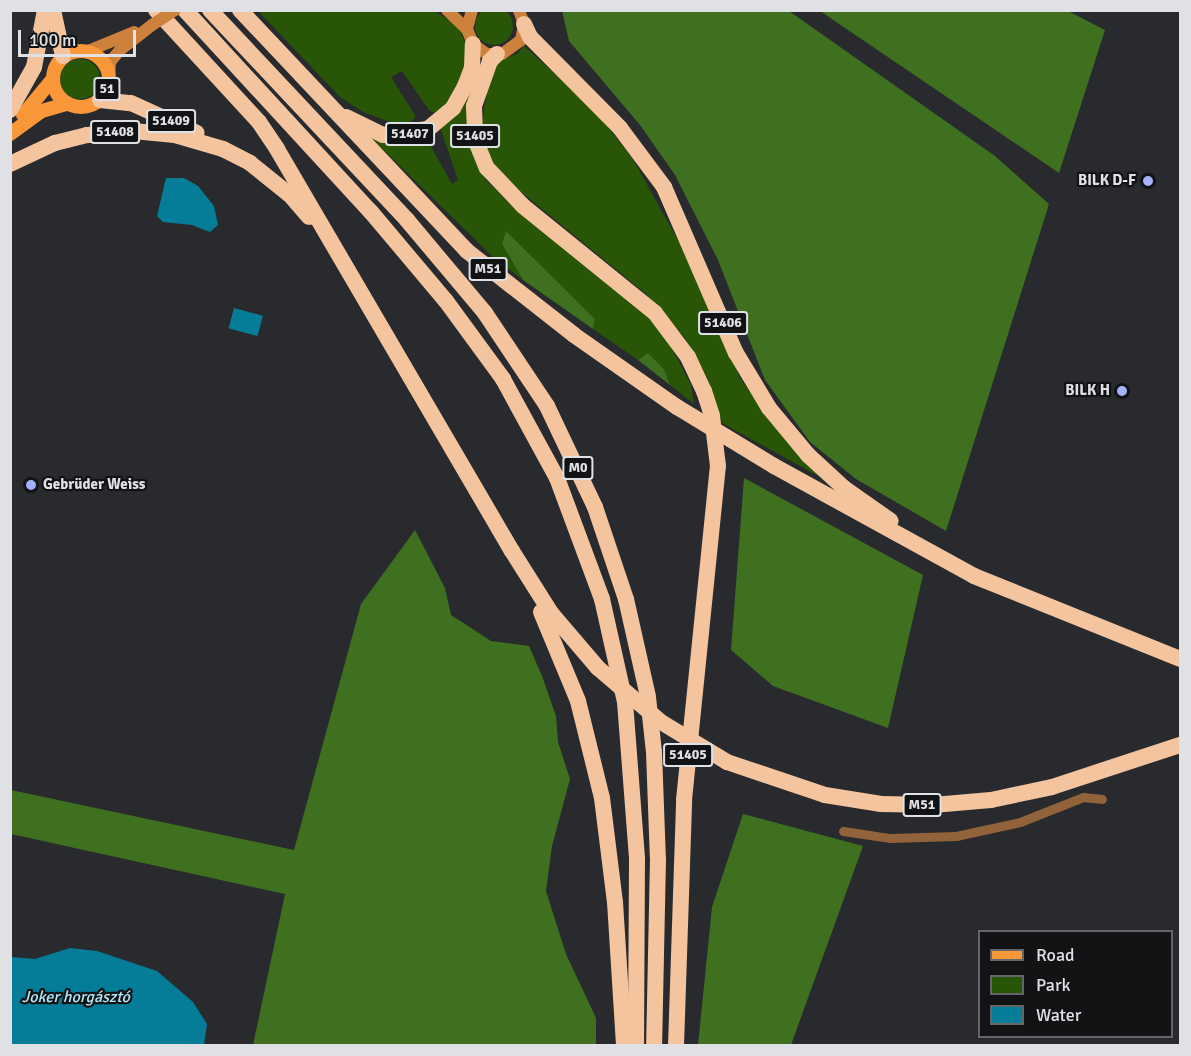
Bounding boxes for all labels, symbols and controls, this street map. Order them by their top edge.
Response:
scale bar [21,18,140,56]
text: 100 m [29,29,76,51]
road number: 51 [92,78,122,100]
road number: 51409 [146,110,196,132]
road number: 51408 [90,121,140,143]
road number: 51407 [384,123,436,145]
road number: 51405 [450,125,500,147]
place label: BILK D-F [1078,172,1136,190]
marker: BILK D-F [1141,174,1155,188]
road number: M51 [468,258,508,280]
road number: 51406 [698,312,748,334]
place label: BILK H [1065,382,1110,400]
marker: BILK H [1115,384,1129,398]
road number: M0 [562,457,594,479]
place label: Gebrüder Weiss [43,476,145,494]
marker: Gebrüder Weiss [24,478,38,492]
road number: 51405 [662,744,714,766]
road number: M51 [902,794,942,816]
legend [978,930,1173,1038]
text: Road [1036,944,1075,966]
text: Park [1036,974,1071,996]
water label: Joker horgásztó [22,987,130,1007]
text: Water [1036,1004,1081,1026]

